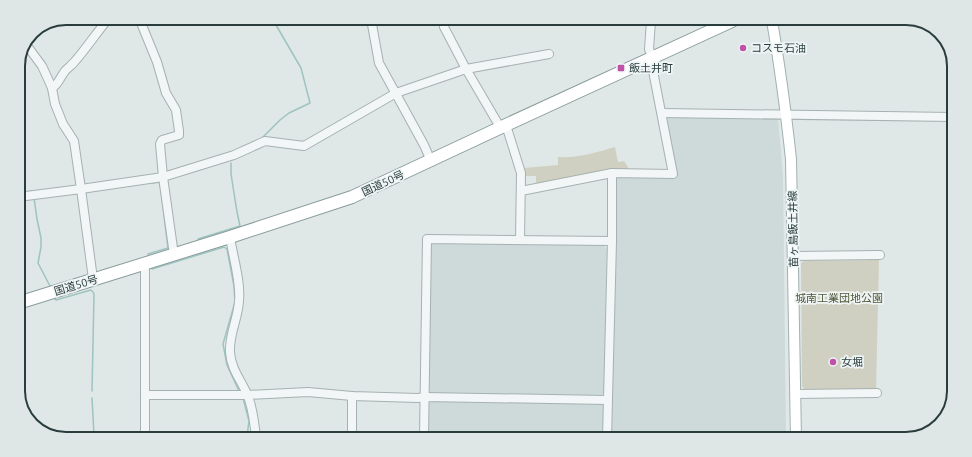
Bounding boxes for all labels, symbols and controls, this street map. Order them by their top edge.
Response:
place label: コスモ石油 [751,42,806,54]
marker: コスモ石油 [738,43,748,53]
place label: 飯土井町 [629,62,673,74]
marker: 飯土井町 [616,63,626,73]
street label: 国道50号 [360,168,406,198]
street label: 苗ヶ島飯土井線 [786,190,800,268]
street label: 国道50号 [53,273,99,297]
park label: 城南工業団地公園 [795,292,883,304]
place label: 女堀 [841,356,863,368]
marker: 女堀 [828,357,838,367]

